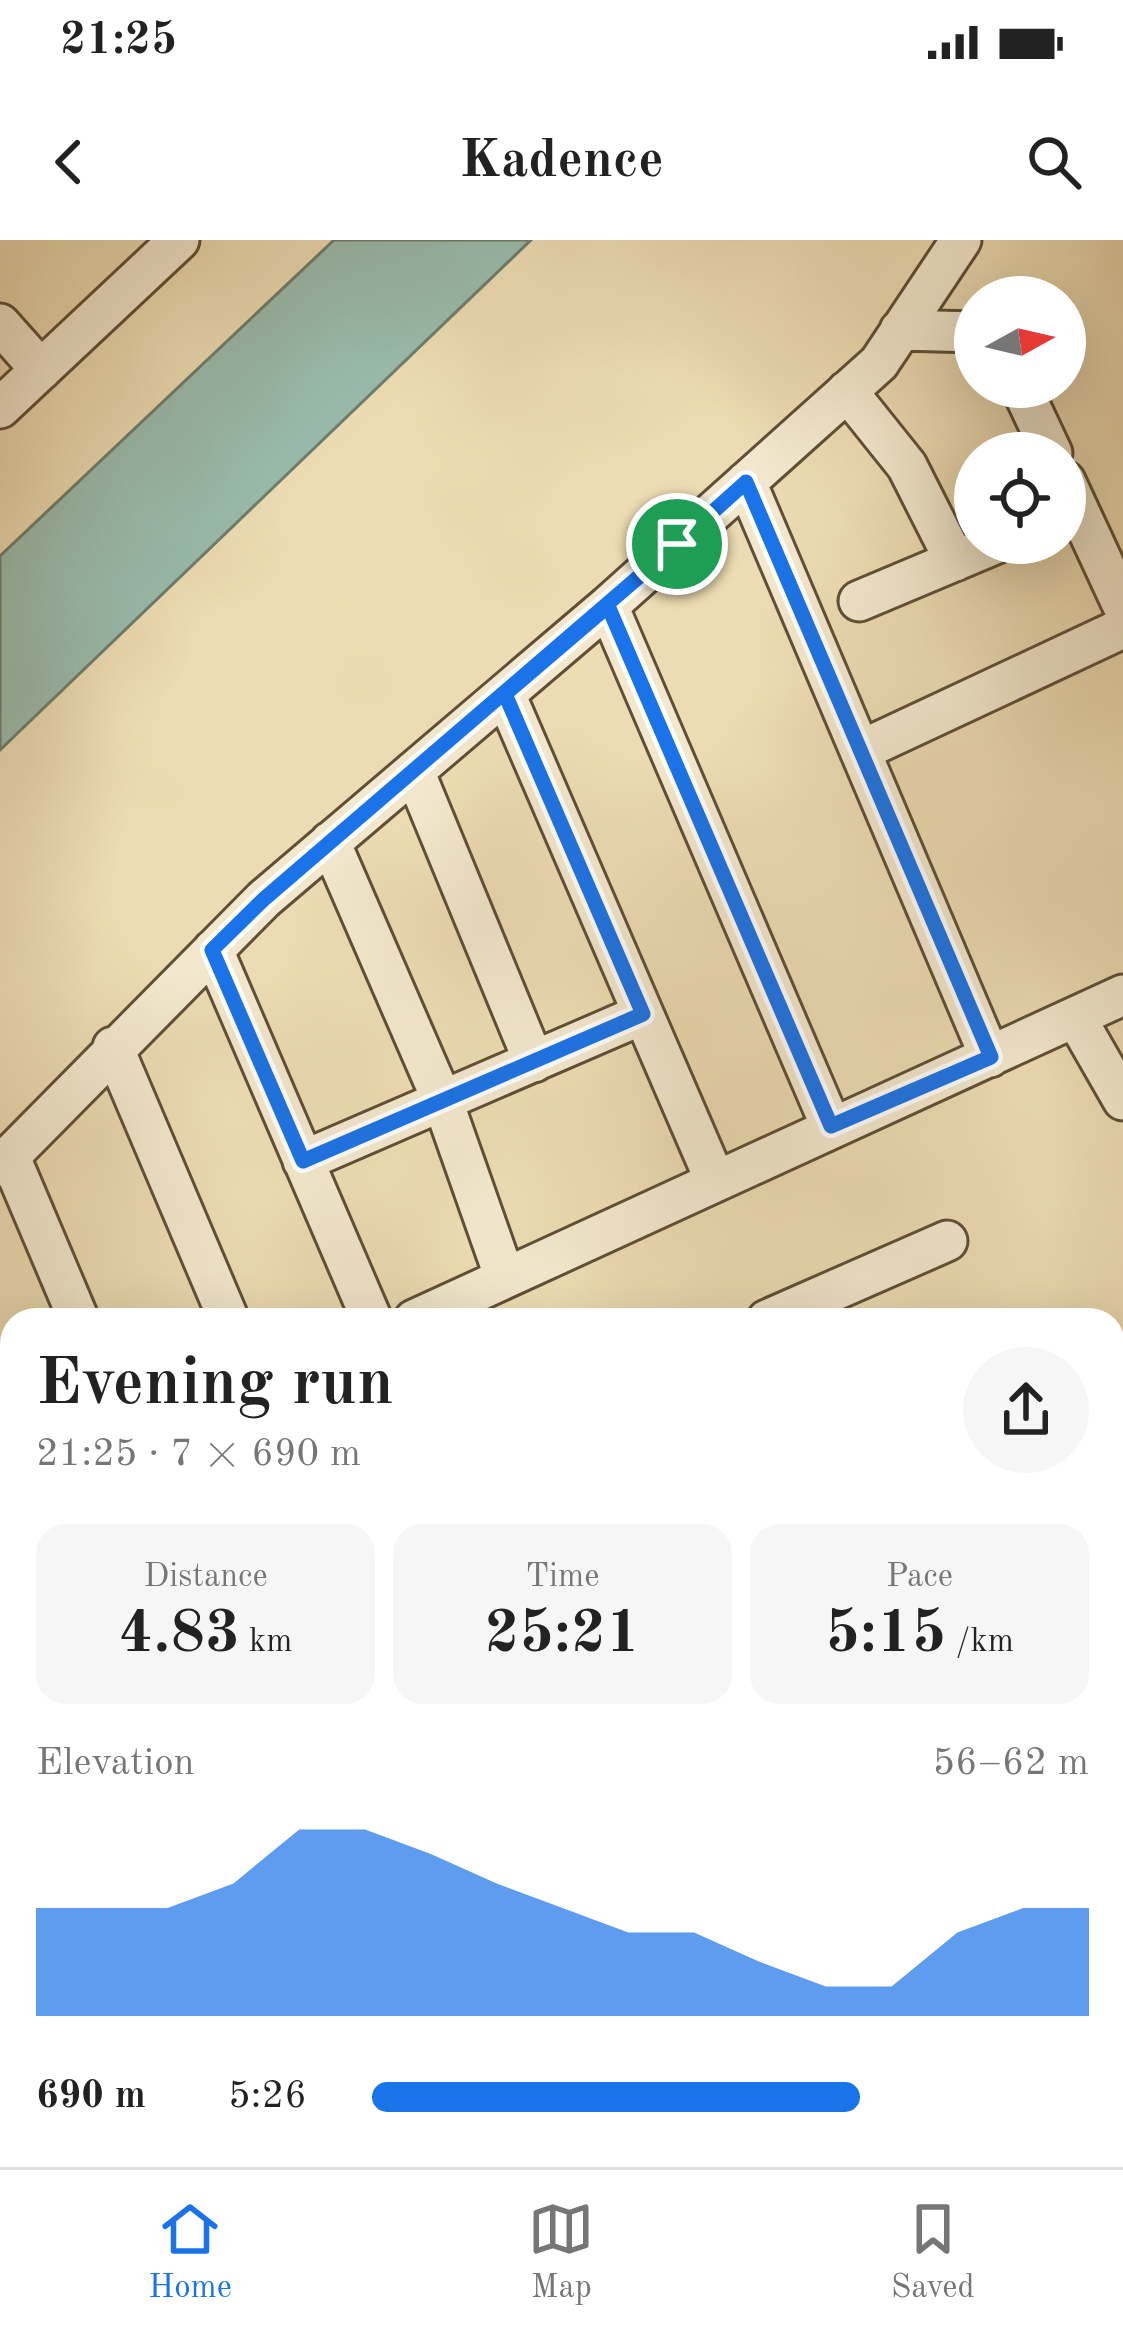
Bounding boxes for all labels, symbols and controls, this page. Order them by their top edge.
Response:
text: 21:25 [60,19,177,64]
icon: back [36,129,102,195]
icon: search [1021,129,1087,195]
text: Kadence [459,135,664,189]
north arrow [954,276,1086,408]
map controls [954,276,1086,564]
button: locate [954,432,1086,564]
pin [626,493,728,595]
icon: arrive [644,511,710,577]
button: share [963,1347,1089,1473]
text: Evening run [36,1353,394,1419]
text: 21:25 · 7 × 690 m [36,1435,361,1474]
text: Distance [143,1561,268,1594]
text: Time [526,1561,599,1594]
text: Pace [886,1561,953,1594]
text: 4.83 [119,1605,240,1665]
text: 25:21 [485,1605,641,1665]
text: 5:15 [825,1605,946,1665]
text: km [240,1626,292,1659]
text: /km [946,1626,1014,1659]
text: Elevation [36,1744,195,1783]
text: 56–62 m [932,1744,1089,1783]
text: 690 m [36,2077,146,2116]
text: 5:26 [228,2077,307,2116]
tab: Home [148,2196,232,2309]
tab: Map [528,2196,594,2309]
tab: Saved [891,2196,975,2309]

